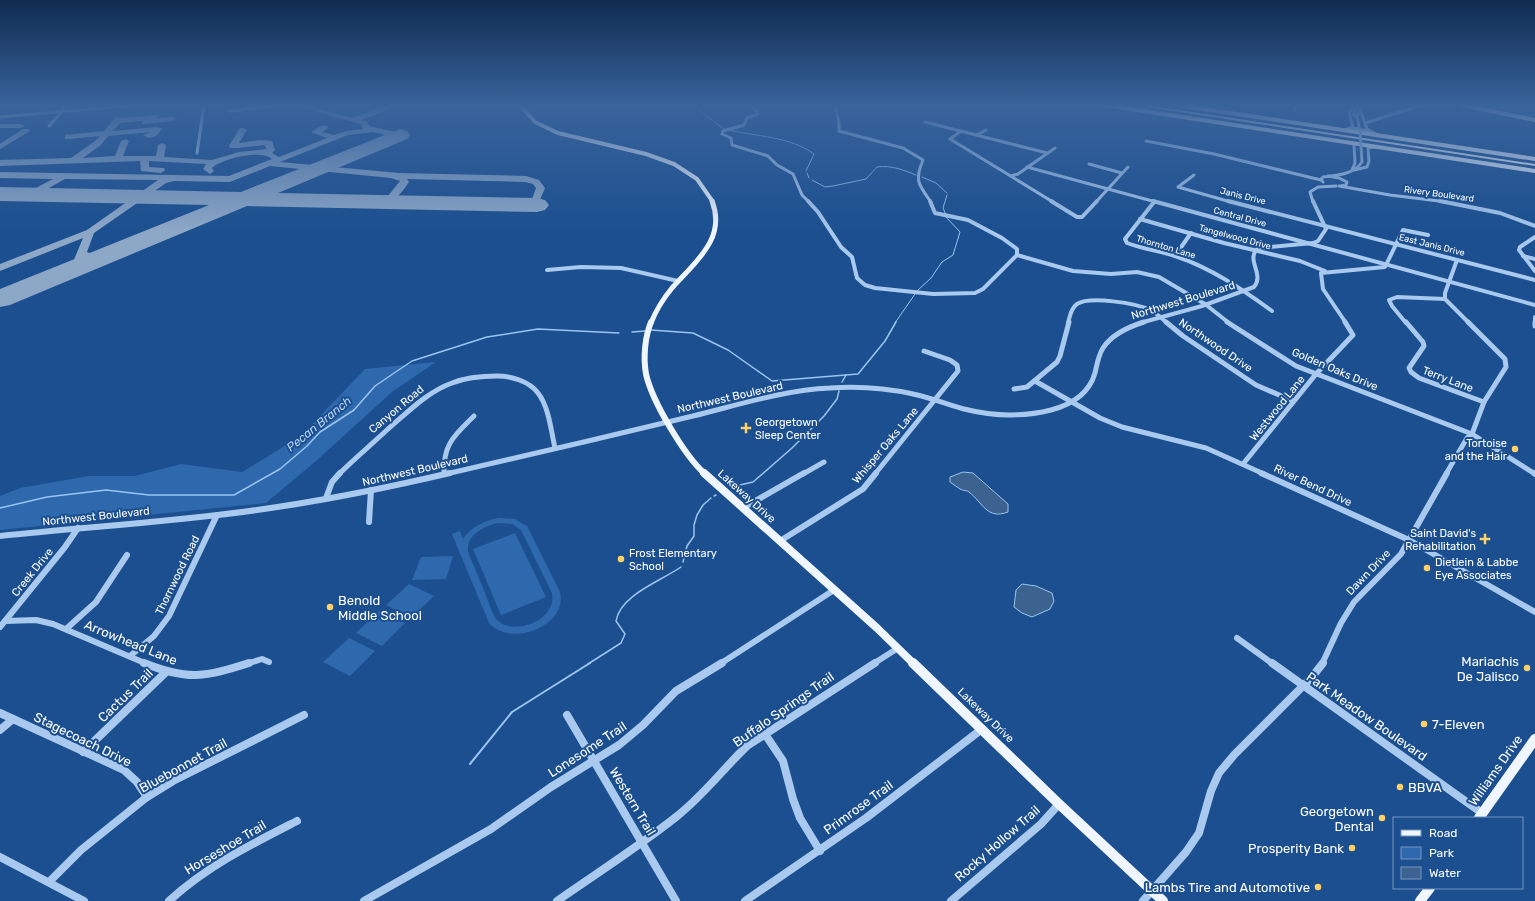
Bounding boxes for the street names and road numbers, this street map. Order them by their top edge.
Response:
street label: Rivery Boulevard [1403,184,1475,204]
street label: Janis Drive [1219,185,1267,207]
street label: Central Drive [1212,205,1268,229]
street label: Tangelwood Drive [1198,223,1272,251]
street label: East Janis Drive [1398,232,1466,258]
street label: Thornton Lane [1135,233,1197,261]
street label: Northwest Boulevard [1130,278,1237,322]
street label: Northwood Drive [1176,316,1255,375]
street label: Golden Oaks Drive [1290,345,1380,393]
street label: Terry Lane [1421,364,1475,395]
street label: Westwood Lane [1247,373,1308,444]
street label: Northwest Boulevard [676,379,784,416]
street label: Canyon Road [366,383,426,436]
street label: Whisper Oaks Lane [850,405,921,486]
street label: Northwest Boulevard [361,452,469,489]
street label: River Bend Drive [1272,462,1354,509]
street label: Lakeway Drive [715,467,778,526]
street label: Northwest Boulevard [42,504,150,529]
street label: Thornwood Road [153,533,202,617]
street label: Creek Drive [9,546,56,599]
street label: Dawn Drive [1343,547,1393,598]
street label: Arrowhead Lane [82,617,180,668]
street label: Cactus Trail [95,666,156,725]
street label: Buffalo Springs Trail [730,669,837,751]
street label: Park Meadow Boulevard [1303,669,1430,764]
street label: Lakeway Drive [955,685,1017,745]
street label: Stagecoach Drive [31,709,134,770]
street label: Lonesome Trail [545,719,629,780]
street label: Williams Drive [1466,732,1525,809]
street label: Bluebonnet Trail [137,735,230,796]
street label: Western Trail [606,764,659,838]
street label: Primrose Trail [821,777,896,838]
street label: Rocky Hollow Trail [952,802,1043,884]
street label: Horseshoe Trail [182,817,269,878]

